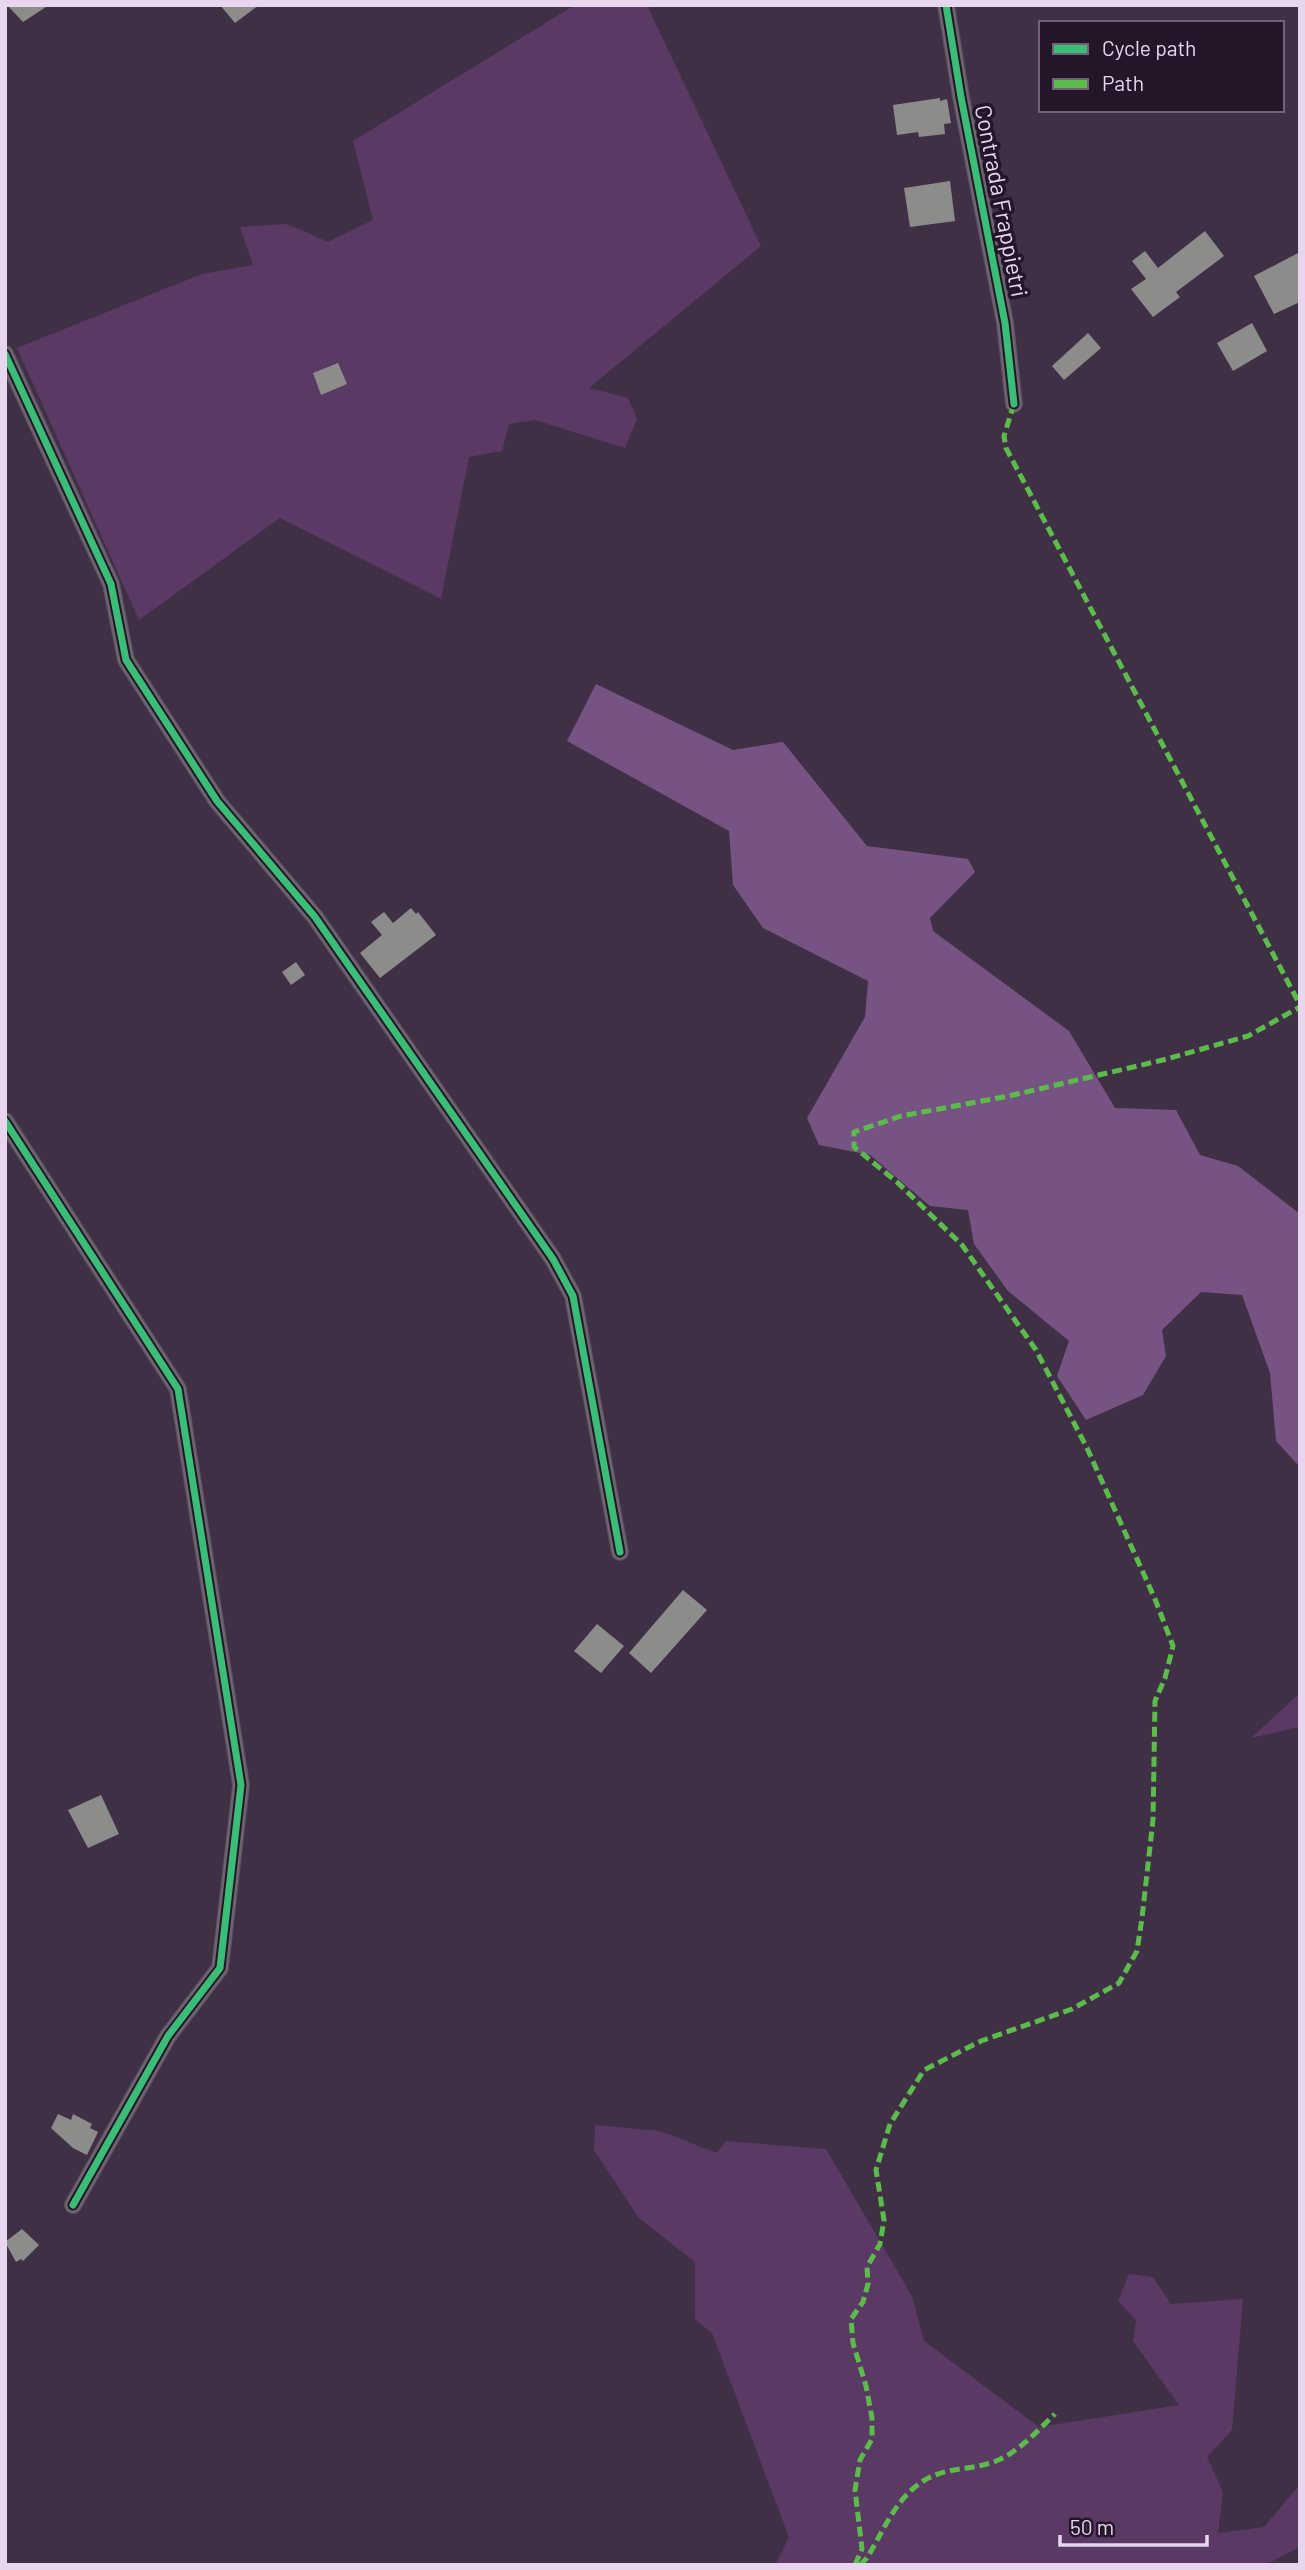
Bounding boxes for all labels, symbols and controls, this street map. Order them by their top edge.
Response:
legend [1039,21,1284,112]
text: Cycle path [1102,35,1196,60]
text: Path [1102,70,1144,95]
street label: Contrada Frappietri [970,102,1034,299]
scale bar [1060,2504,1207,2548]
text: 50 m [1070,2514,1114,2539]

